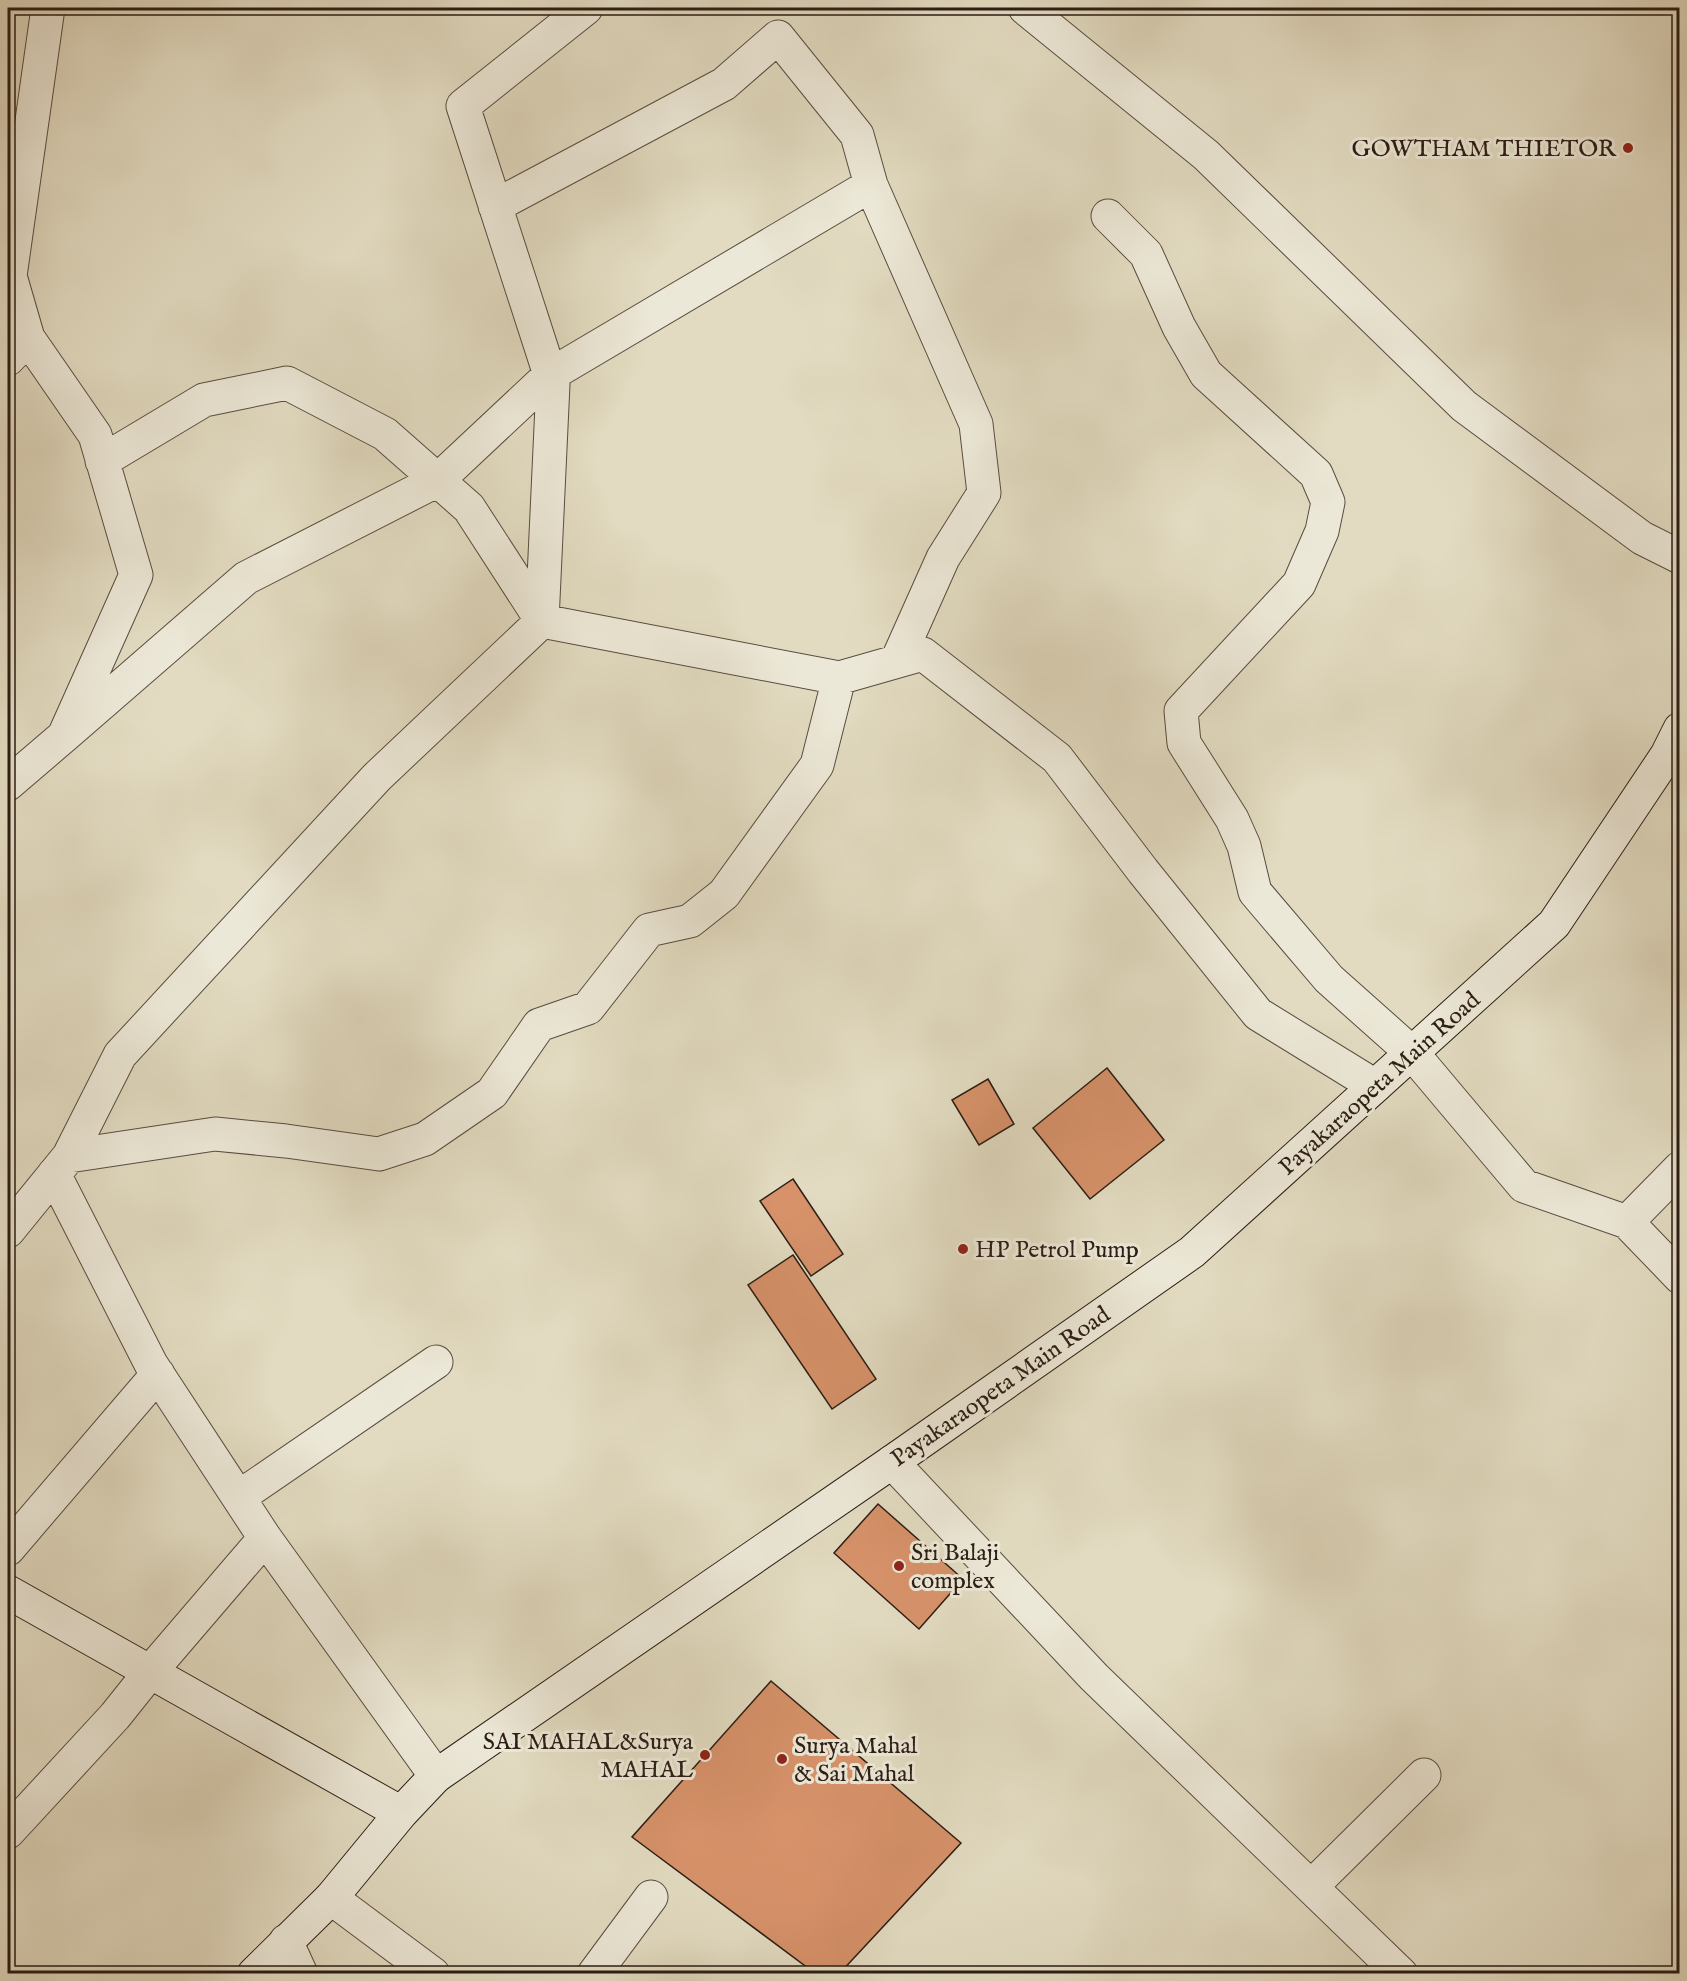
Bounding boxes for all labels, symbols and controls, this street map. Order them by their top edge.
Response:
place label: GOWTHAM THIETOR [1352,134,1617,165]
marker: GOWTHAM THIETOR [1621,141,1635,155]
street label: Payakaraopeta Main Road [1273,985,1487,1183]
place label: HP Petrol Pump [975,1235,1139,1266]
marker: HP Petrol Pump [956,1242,970,1256]
street label: Payakaraopeta Main Road [885,1300,1117,1475]
place label: Sri Balaji complex [911,1538,999,1597]
marker: Sri Balaji complex [892,1559,906,1573]
place label: SAI MAHAL&Surya MAHAL [483,1727,694,1786]
place label: Surya Mahal & Sai Mahal [794,1731,918,1790]
marker: SAI MAHAL&Surya MAHAL [698,1748,712,1762]
marker: Surya Mahal & Sai Mahal [775,1752,789,1766]

